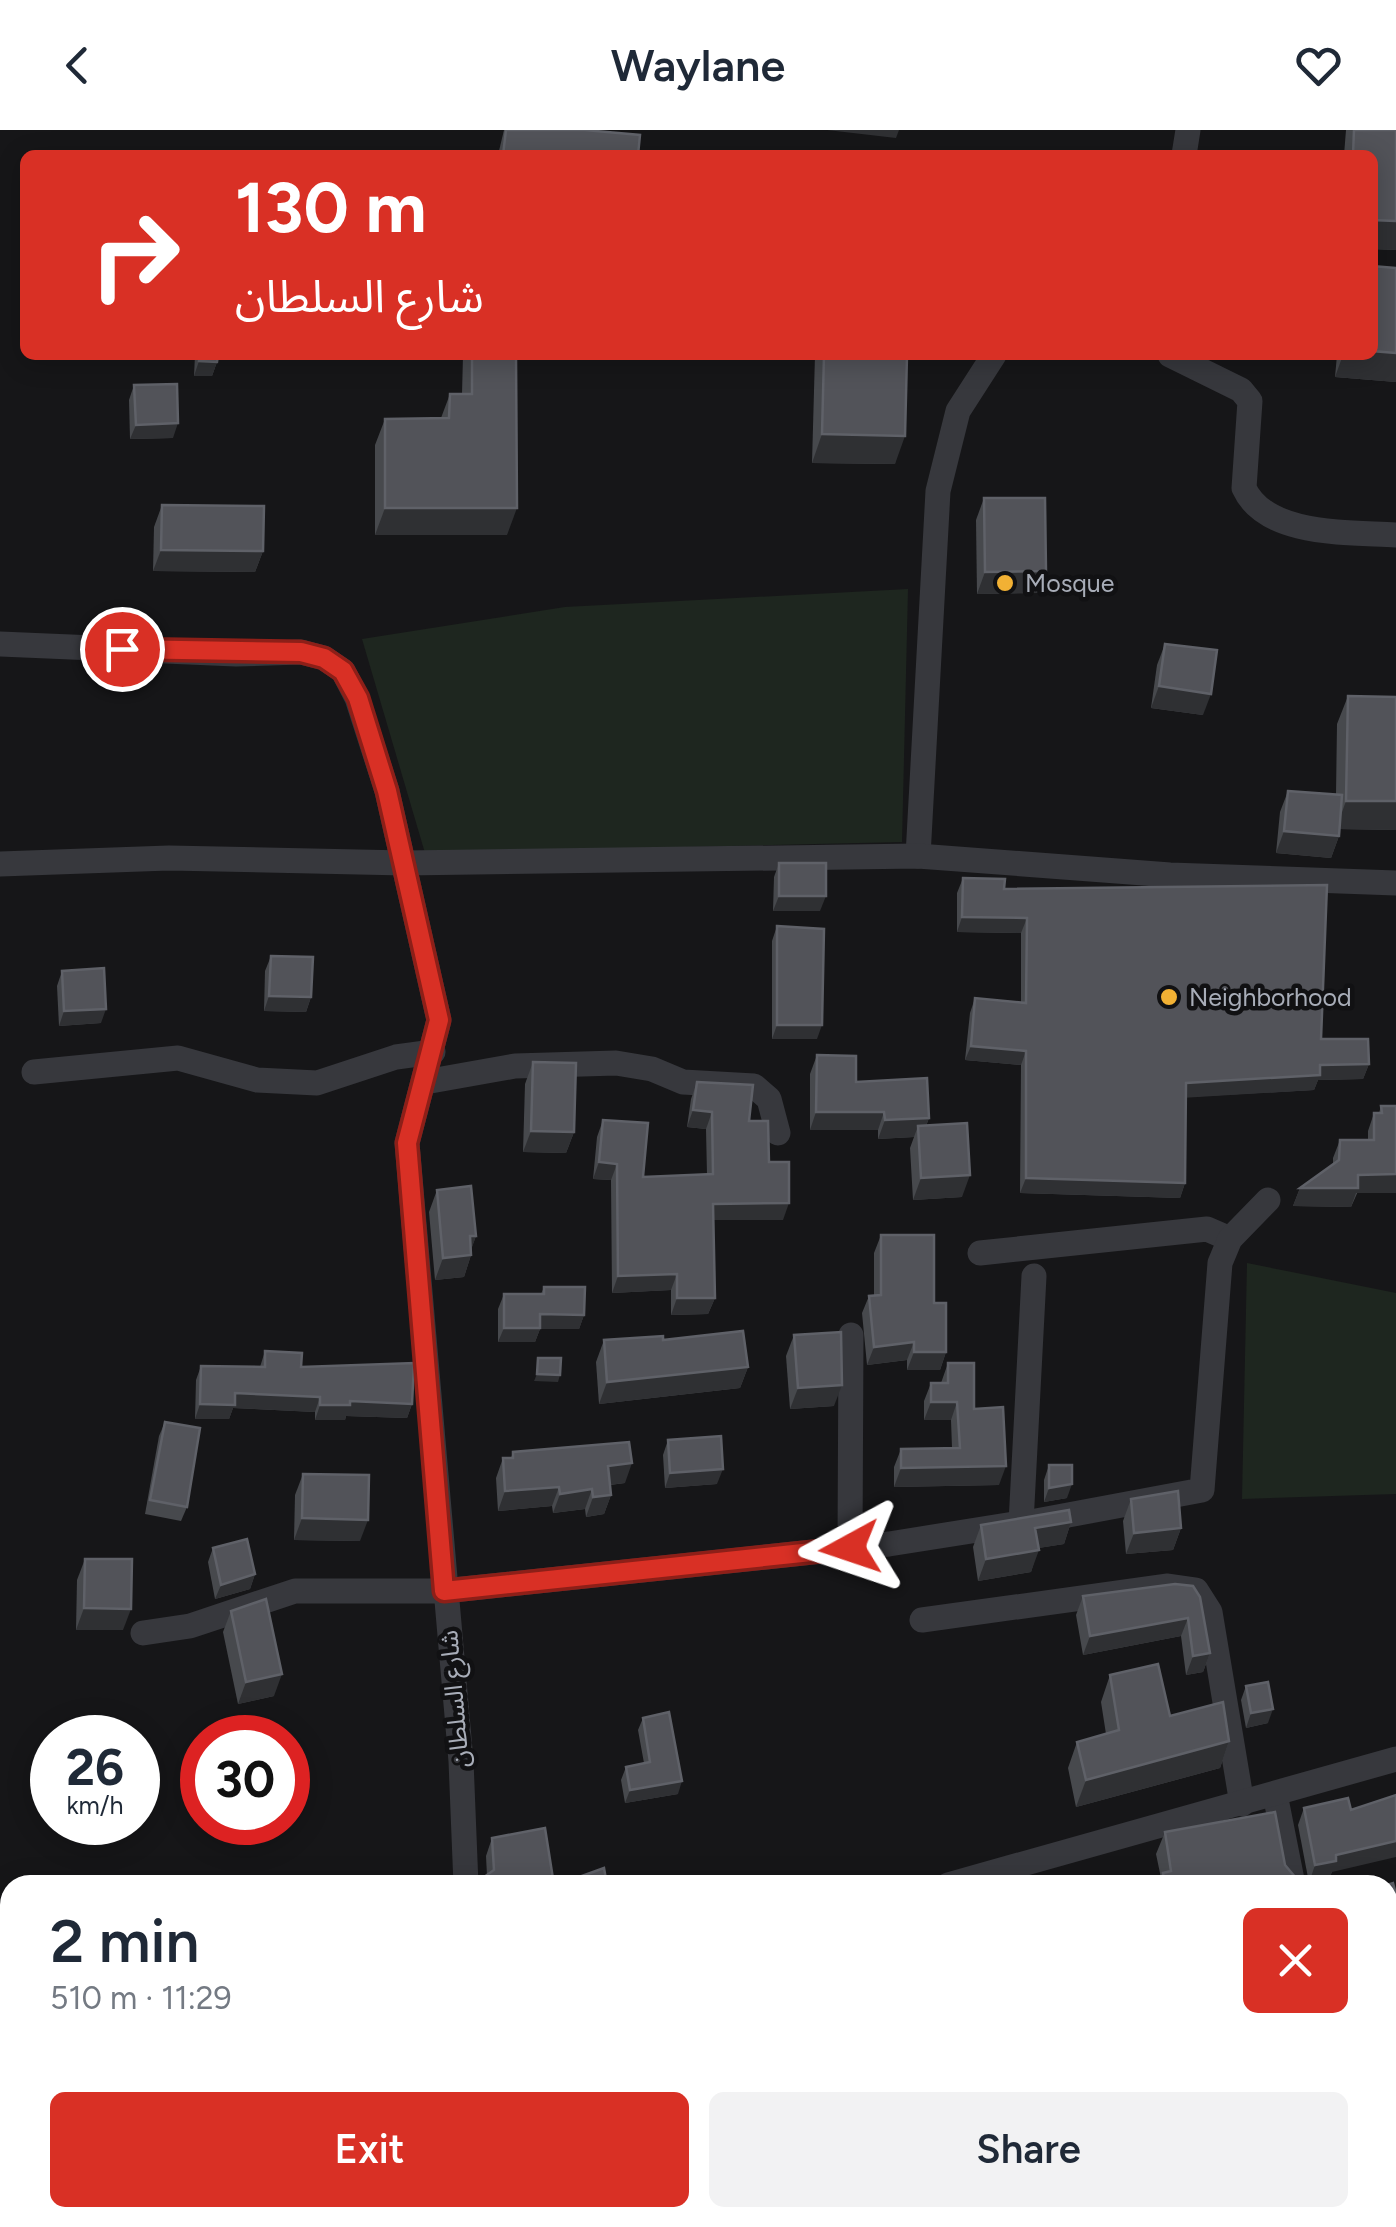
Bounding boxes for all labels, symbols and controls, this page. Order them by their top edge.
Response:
icon: back [50,38,105,93]
text: Waylane [611,38,785,92]
icon: heart [1291,38,1346,93]
text: 130 m [235,165,427,250]
icon: right [70,190,200,320]
text: شارع السلطان [235,269,484,323]
place label: Mosque [1025,568,1114,598]
marker: Mosque [994,572,1016,594]
pin [80,607,165,692]
icon: arrive [95,622,150,677]
place label: Neighborhood [1189,982,1352,1012]
marker: Neighborhood [1158,986,1180,1008]
position arrow [798,1496,902,1600]
street label: شارع السلطان [433,1628,479,1769]
speed limit sign: 30 [180,1715,310,1845]
text: 26 [66,1737,124,1798]
text: km/h [66,1790,124,1820]
text: 2 min [50,1905,199,1977]
button: close [1243,1908,1348,2013]
text: 510 m · 11:29 [50,1979,232,2017]
button: Exit [50,2092,689,2207]
button: Share [709,2092,1348,2207]

